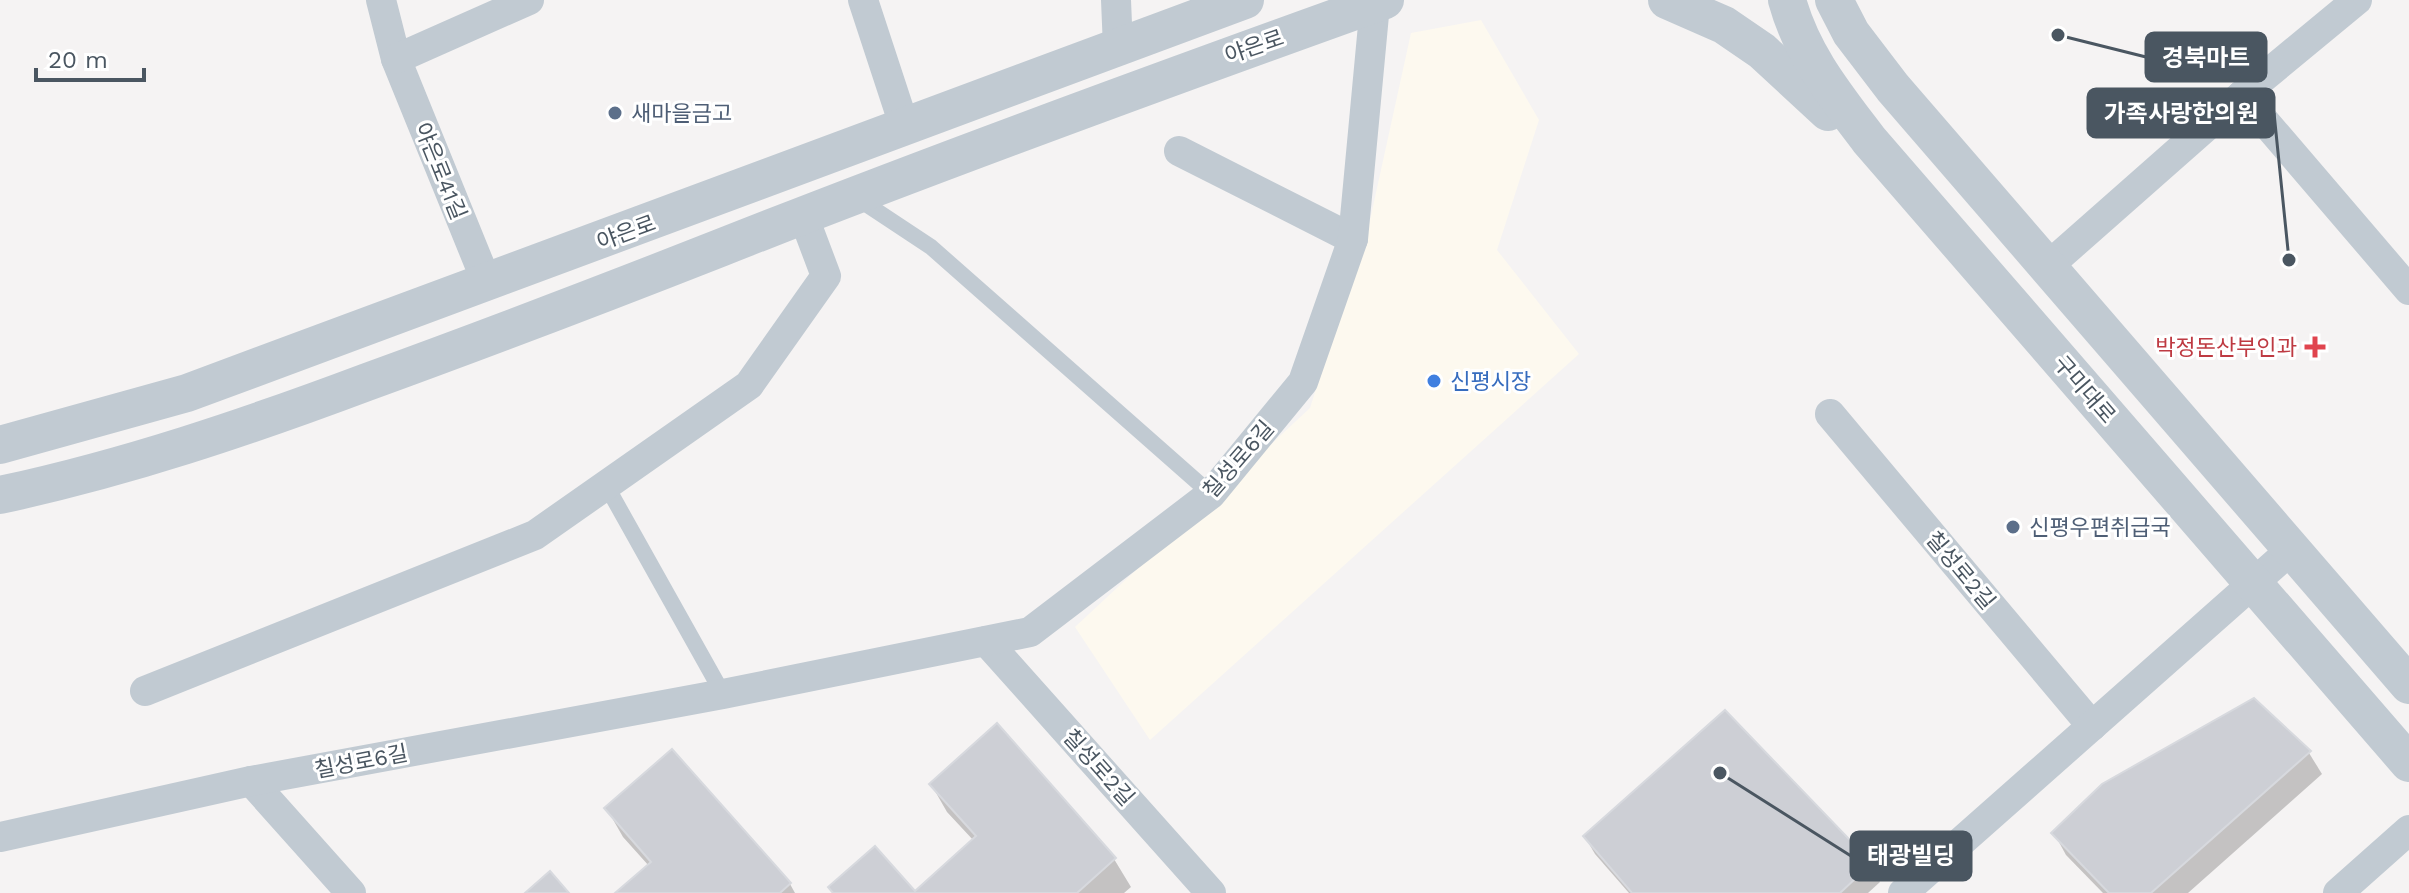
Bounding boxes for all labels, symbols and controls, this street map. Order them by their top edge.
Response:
street label: 야은로 [1221,25,1287,68]
scale bar [36,32,144,82]
callout: 경북마트 [2146,33,2266,81]
text: 경북마트 [2162,44,2250,72]
text: 20 m [48,46,108,74]
callout: 가족사랑한의원 [2088,89,2274,137]
text: 가족사랑한의원 [2104,100,2258,128]
place label: 새마을금고 [631,101,732,126]
marker: 새마을금고 [606,104,624,122]
street label: 야은로41길 [410,119,471,223]
street label: 야은로 [593,210,659,255]
place label: 박정돈산부인과 [2155,335,2297,360]
marker: 박정돈산부인과 [2304,336,2326,358]
street label: 구미대로 [2049,351,2121,428]
place label: 신평시장 [1450,369,1531,394]
marker: 신평시장 [1425,372,1443,390]
street label: 칠성로6길 [1198,416,1279,503]
place label: 신평우편취급국 [2029,515,2171,540]
marker: 신평우편취급국 [2004,518,2022,536]
street label: 칠성로2길 [1921,526,2000,614]
street label: 칠성로2길 [1058,724,1139,811]
street label: 칠성로6길 [312,740,410,783]
callout: 태광빌딩 [1851,832,1971,880]
text: 태광빌딩 [1867,842,1955,870]

